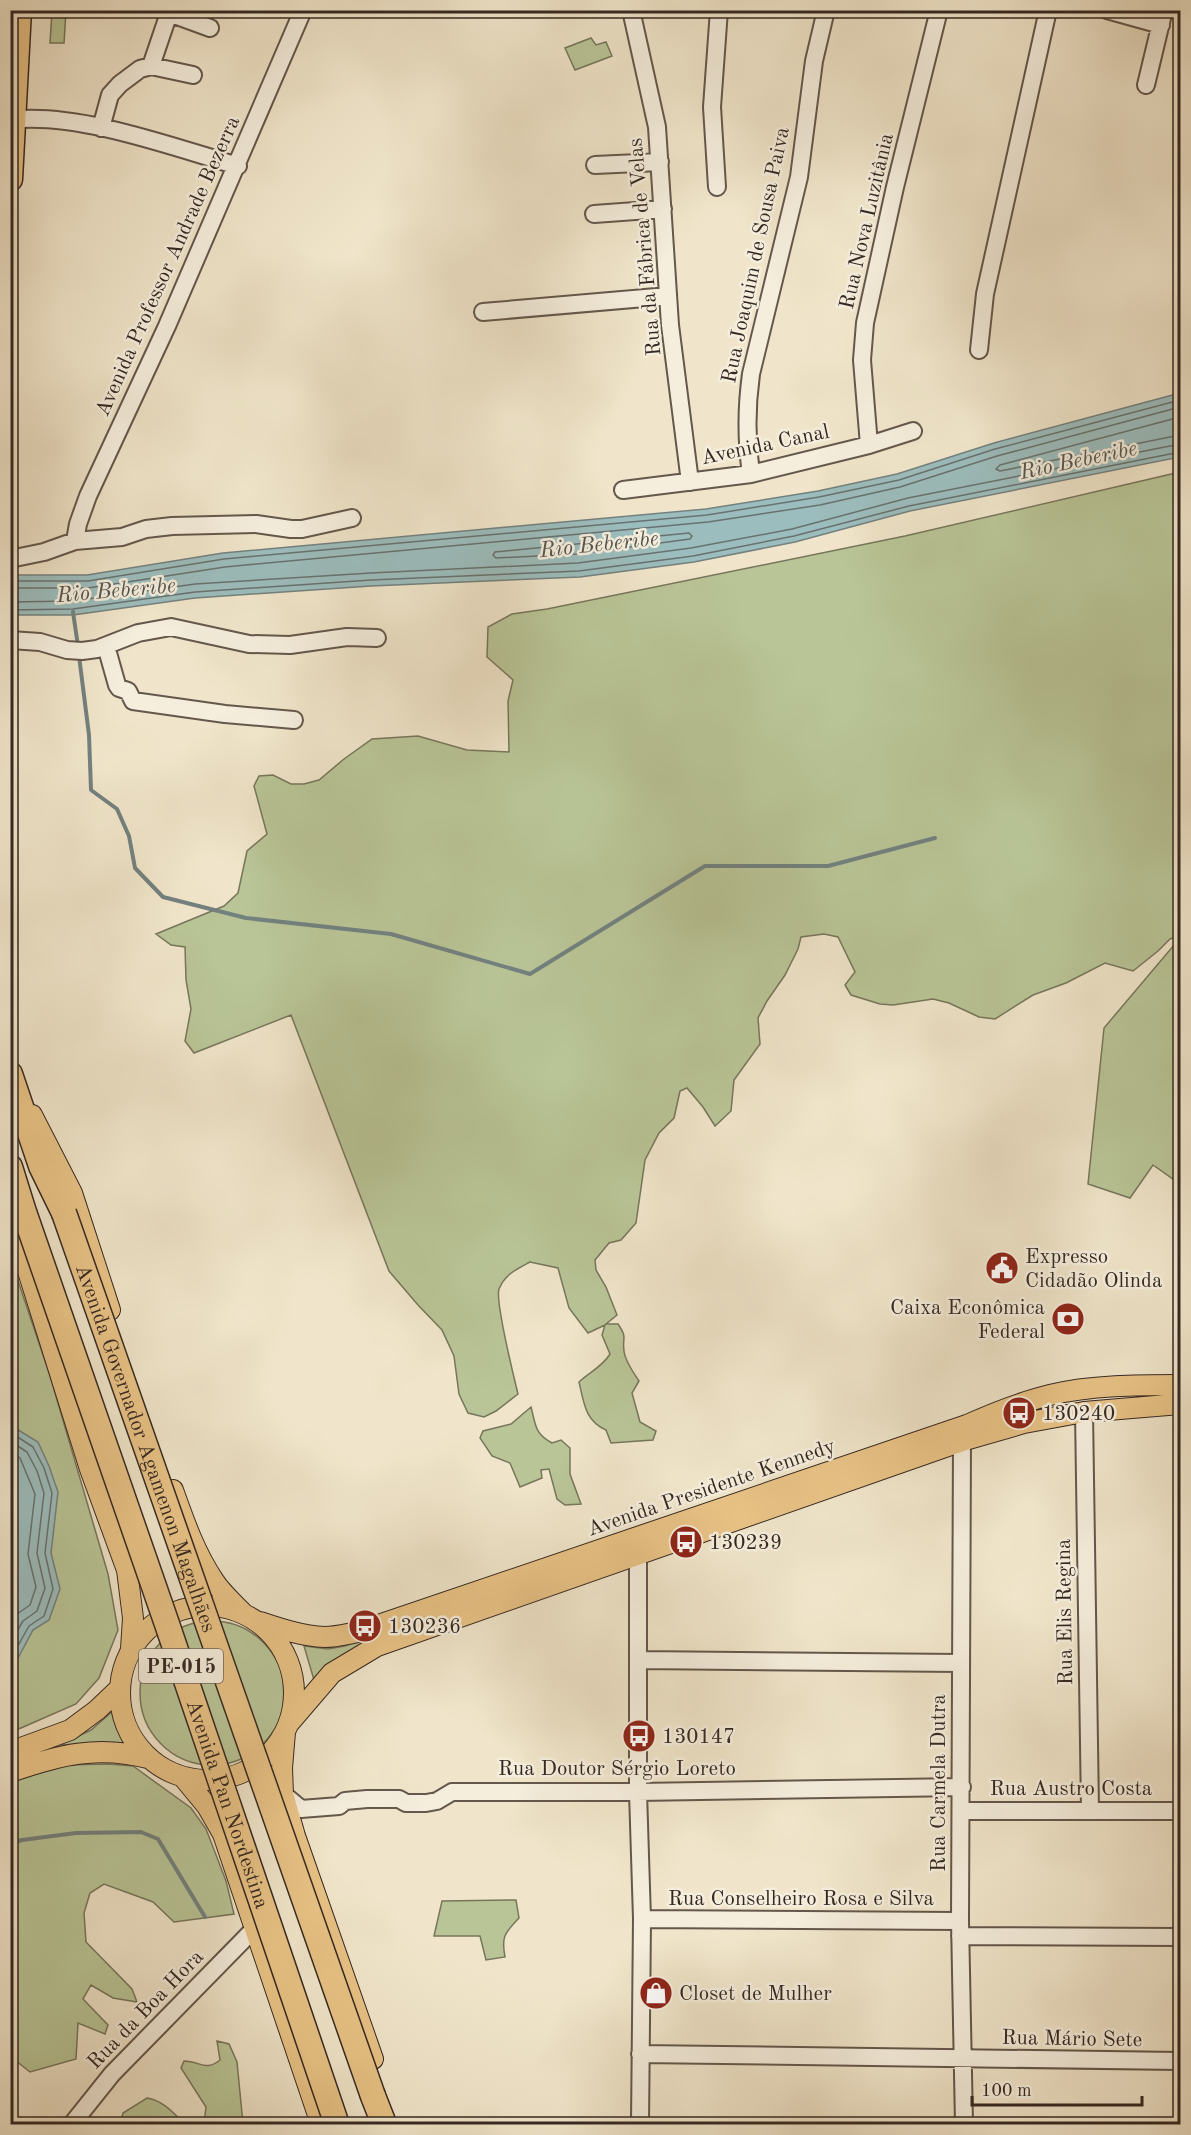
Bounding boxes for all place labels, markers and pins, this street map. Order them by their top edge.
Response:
place label: Expresso Cidadão Olinda [1025,1247,1162,1292]
public building icon: Expresso Cidadão Olinda [984,1250,1020,1286]
place label: Caixa Econômica Federal [890,1298,1045,1343]
bank icon: Caixa Econômica Federal [1050,1301,1086,1337]
bus stop icon: 130240 [1001,1395,1037,1431]
place label: 130240 [1042,1404,1115,1425]
bus stop icon: 130239 [668,1524,704,1560]
place label: 130239 [709,1533,782,1554]
bus stop icon: 130236 [347,1608,383,1644]
place label: 130236 [388,1617,461,1638]
bus stop icon: 130147 [621,1718,657,1754]
place label: 130147 [662,1727,735,1748]
shop icon: Closet de Mulher [638,1975,674,2011]
place label: Closet de Mulher [679,1984,832,2005]

